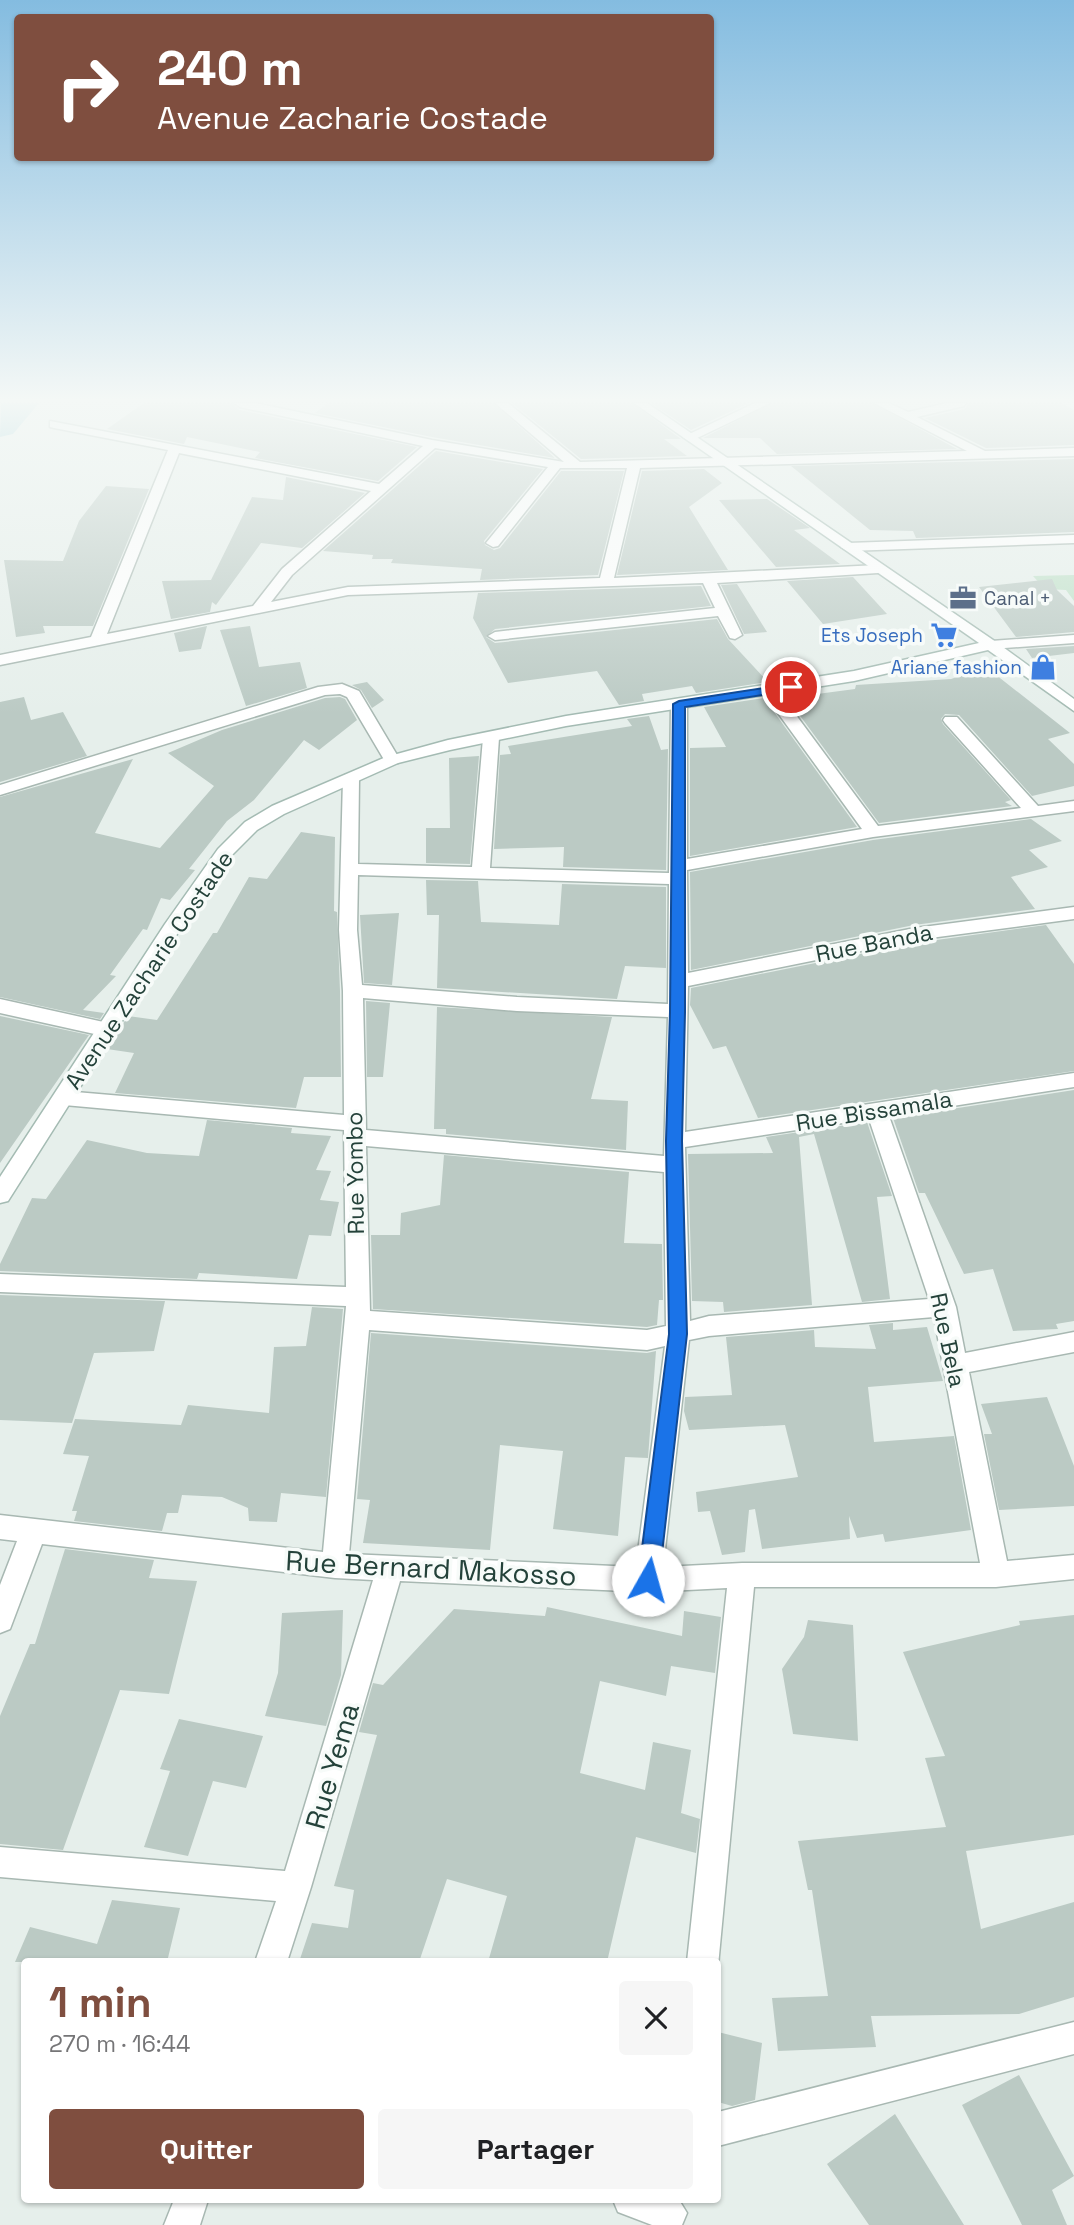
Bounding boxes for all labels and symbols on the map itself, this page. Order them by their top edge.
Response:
office icon: Canal + [948,583,978,613]
place label: Canal + [984,586,1051,611]
supermarket icon: Ets Joseph [929,620,959,650]
place label: Ets Joseph [821,623,923,648]
shop icon: Ariane fashion [1028,652,1058,682]
place label: Ariane fashion [891,655,1022,680]
pin [761,657,821,717]
street label: Avenue Zacharie Costade [58,845,240,1095]
street label: Rue Banda [813,917,935,969]
street label: Rue Bissamala [794,1084,954,1138]
street label: Rue Yombo [339,1111,371,1235]
street label: Rue Bela [923,1290,973,1390]
street label: Rue Bernard Makosso [284,1542,578,1594]
position arrow [611,1543,685,1617]
street label: Rue Yema [297,1699,367,1833]

